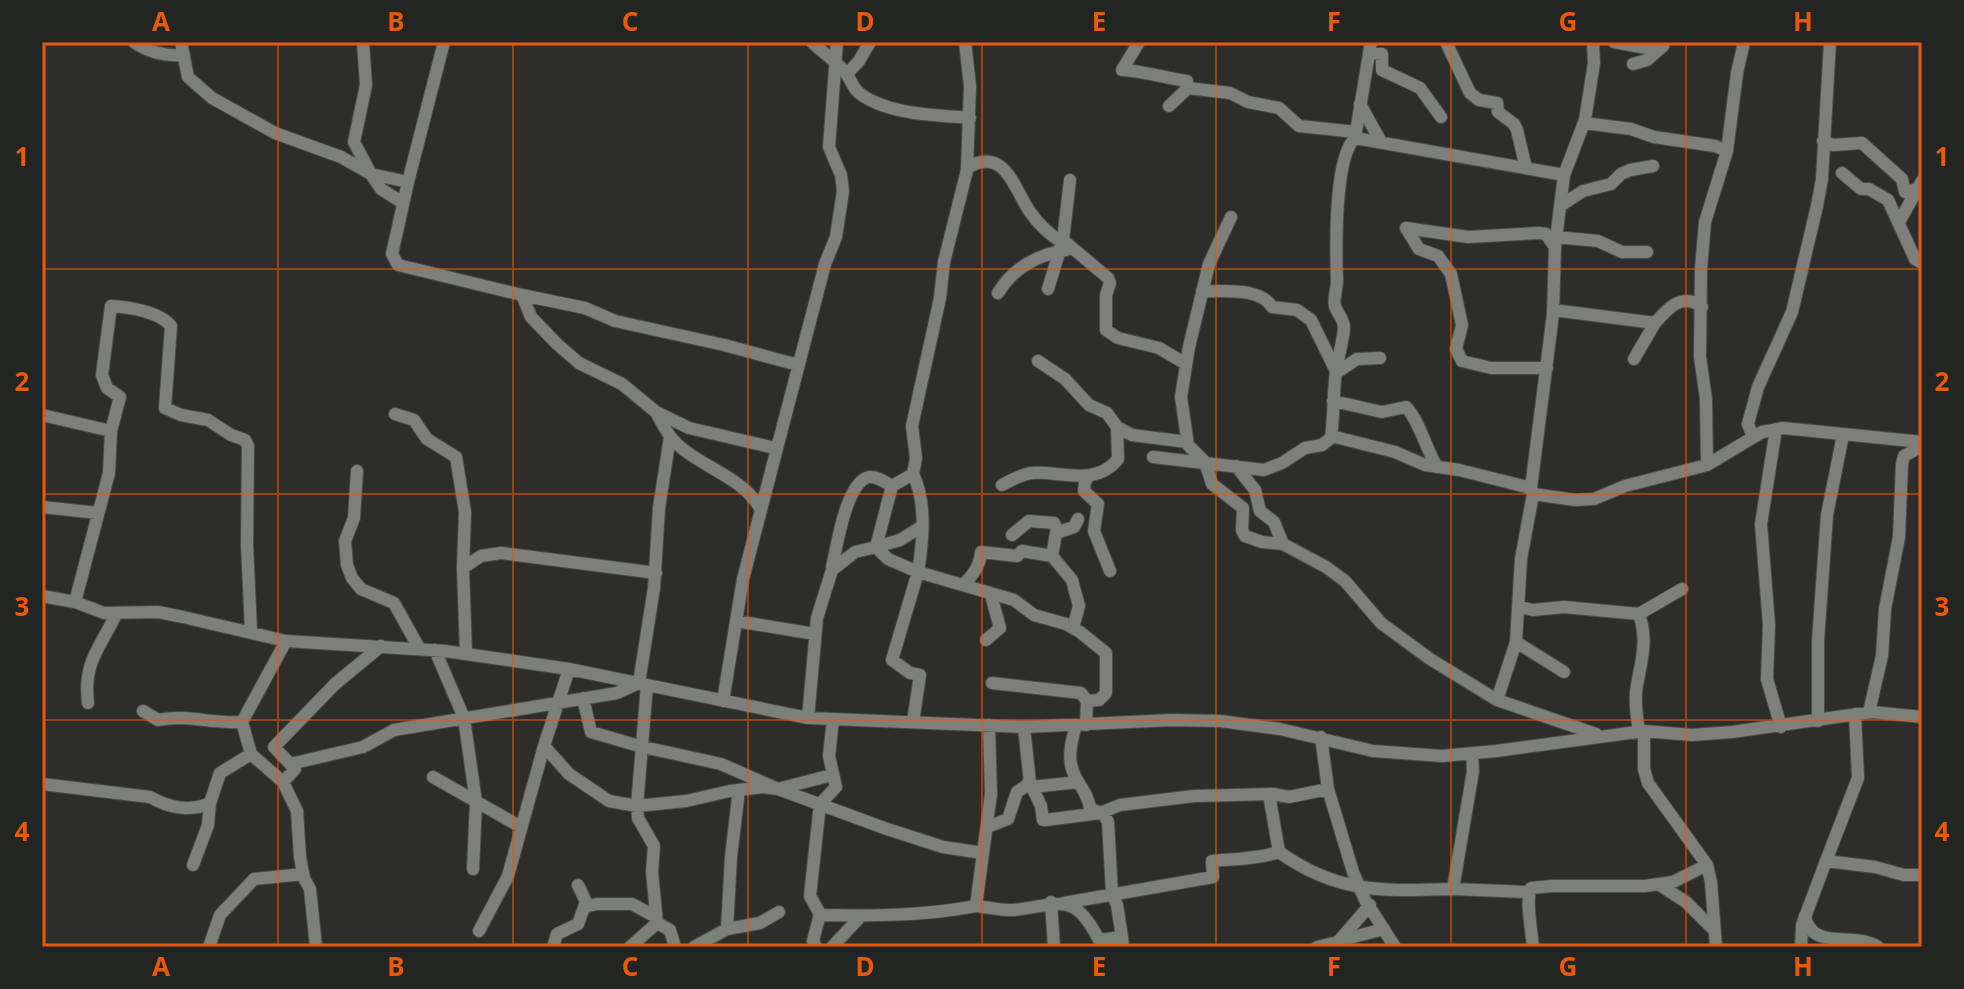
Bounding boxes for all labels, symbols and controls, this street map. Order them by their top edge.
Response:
text: A [152,3,170,39]
text: B [387,3,405,39]
text: C [622,3,638,39]
text: D [855,3,875,39]
text: E [1092,3,1106,39]
text: F [1327,3,1341,39]
text: G [1559,3,1577,39]
text: H [1793,3,1813,39]
text: 1 [15,138,29,174]
text: 1 [1935,138,1949,174]
text: 2 [15,363,30,399]
text: 2 [1935,363,1950,399]
text: 3 [15,588,29,624]
text: 3 [1935,588,1949,624]
text: 4 [15,813,30,849]
text: 4 [1935,813,1950,849]
text: A [152,948,170,984]
text: B [387,948,405,984]
text: C [622,948,638,984]
text: D [855,948,875,984]
text: E [1092,948,1106,984]
text: F [1327,948,1341,984]
text: G [1559,948,1577,984]
text: H [1793,948,1813,984]

